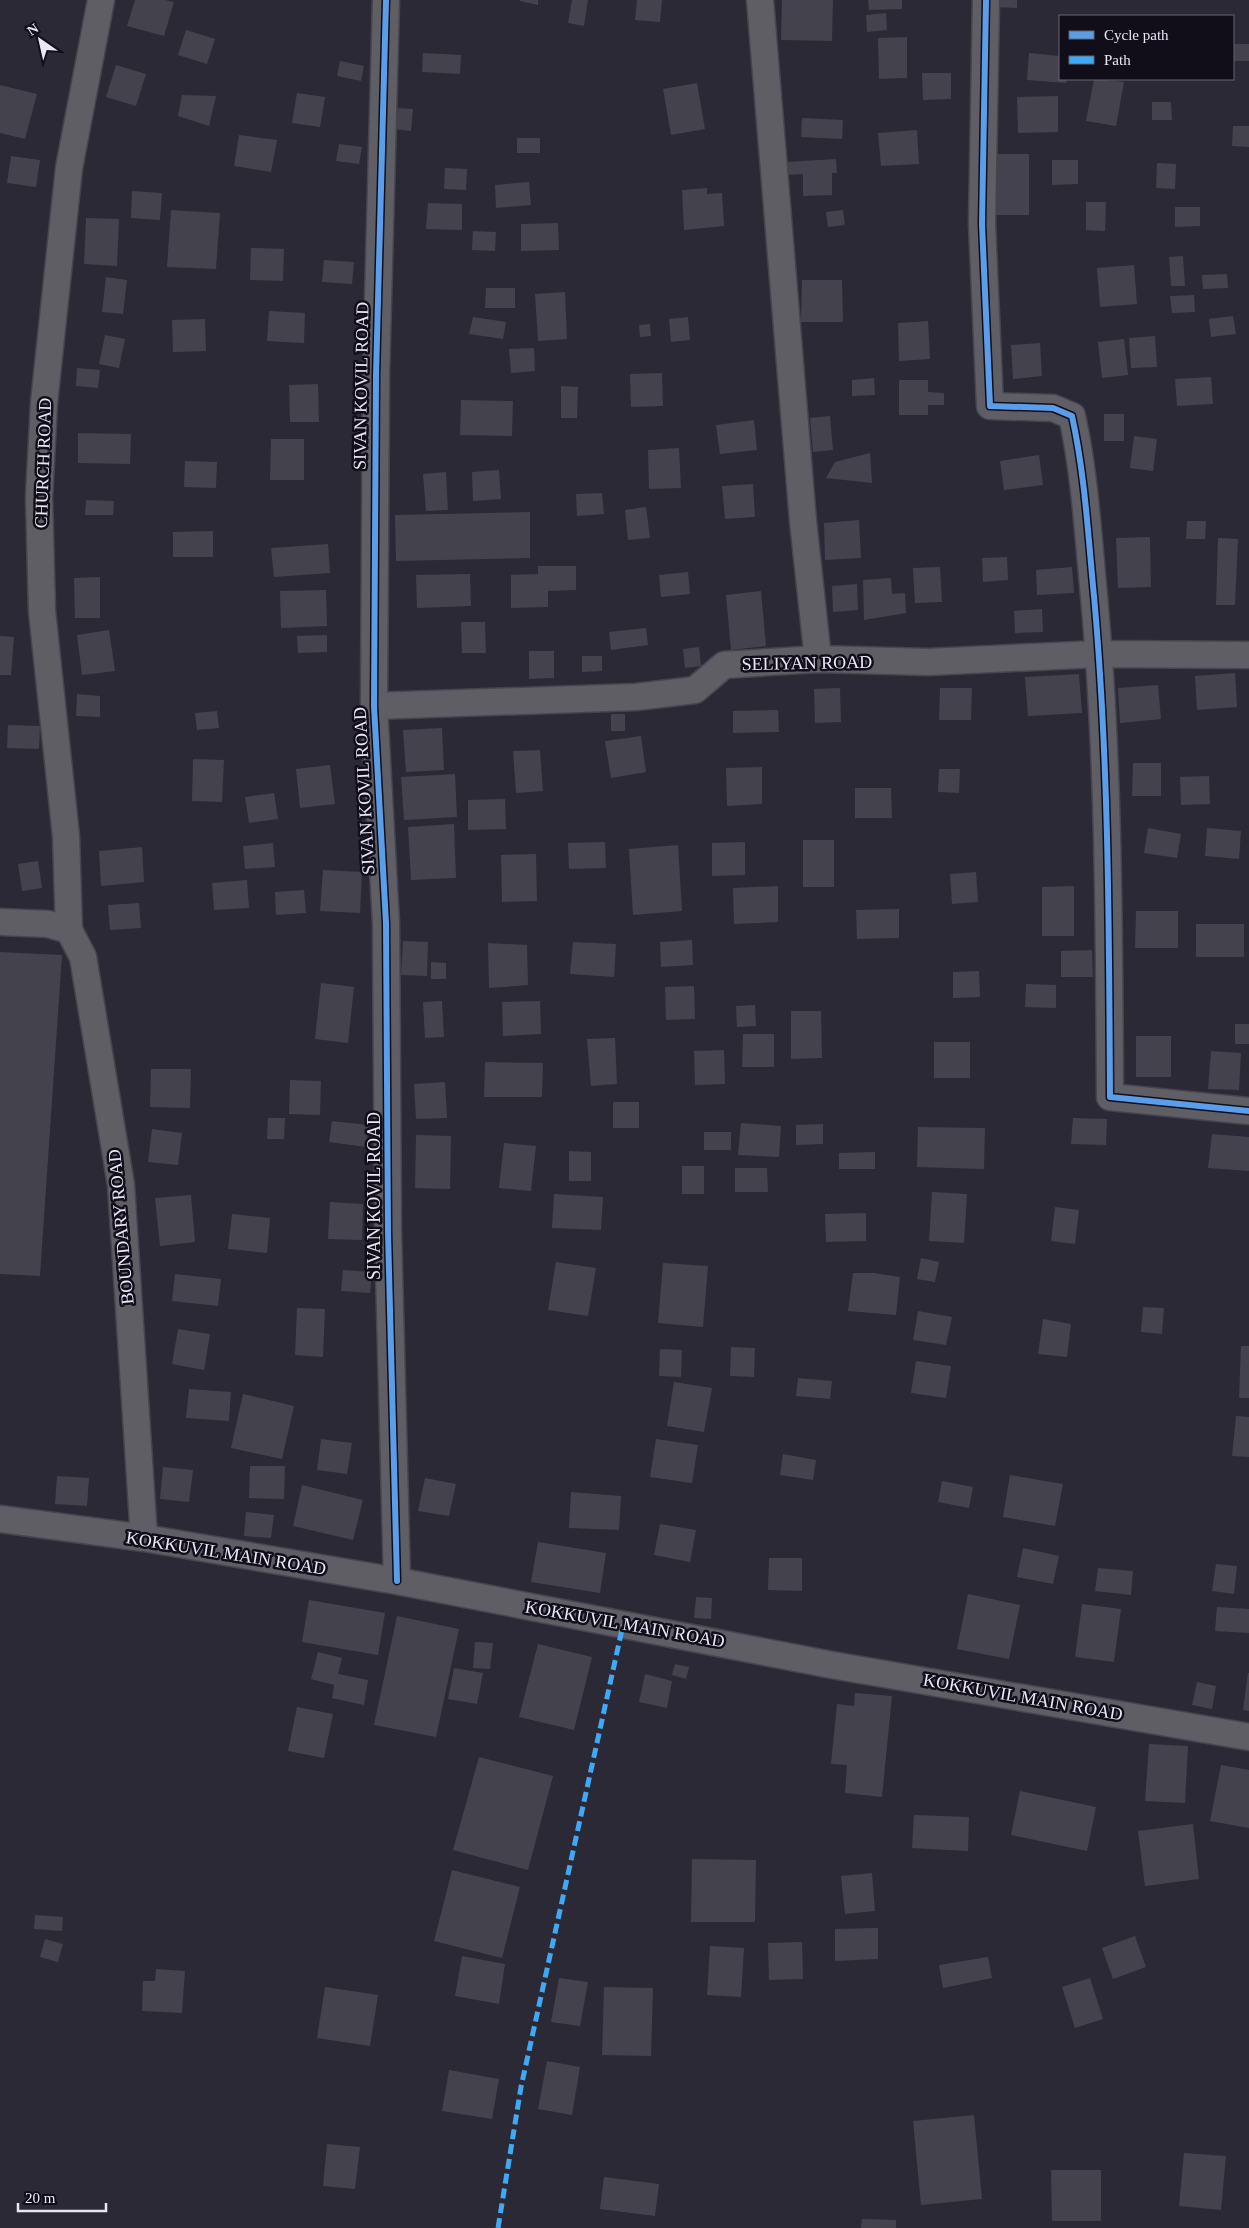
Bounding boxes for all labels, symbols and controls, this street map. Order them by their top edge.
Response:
north arrow [15,15,65,65]
legend [1059,15,1234,80]
text: N [25,21,41,39]
text: Cycle path [1104,27,1169,43]
text: Path [1104,52,1131,68]
street label: SIVAN KOVIL ROAD [350,302,372,470]
street label: CHURCH ROAD [31,397,55,529]
street label: SELIYAN ROAD [742,652,872,674]
street label: SIVAN KOVIL ROAD [350,707,378,875]
street label: SIVAN KOVIL ROAD [364,1112,384,1280]
street label: BOUNDARY ROAD [104,1148,138,1306]
street label: KOKKUVIL MAIN ROAD [125,1527,327,1579]
street label: KOKKUVIL MAIN ROAD [524,1597,726,1651]
street label: KOKKUVIL MAIN ROAD [922,1670,1124,1724]
scale bar [18,2180,105,2212]
text: 20 m [25,2190,56,2206]

